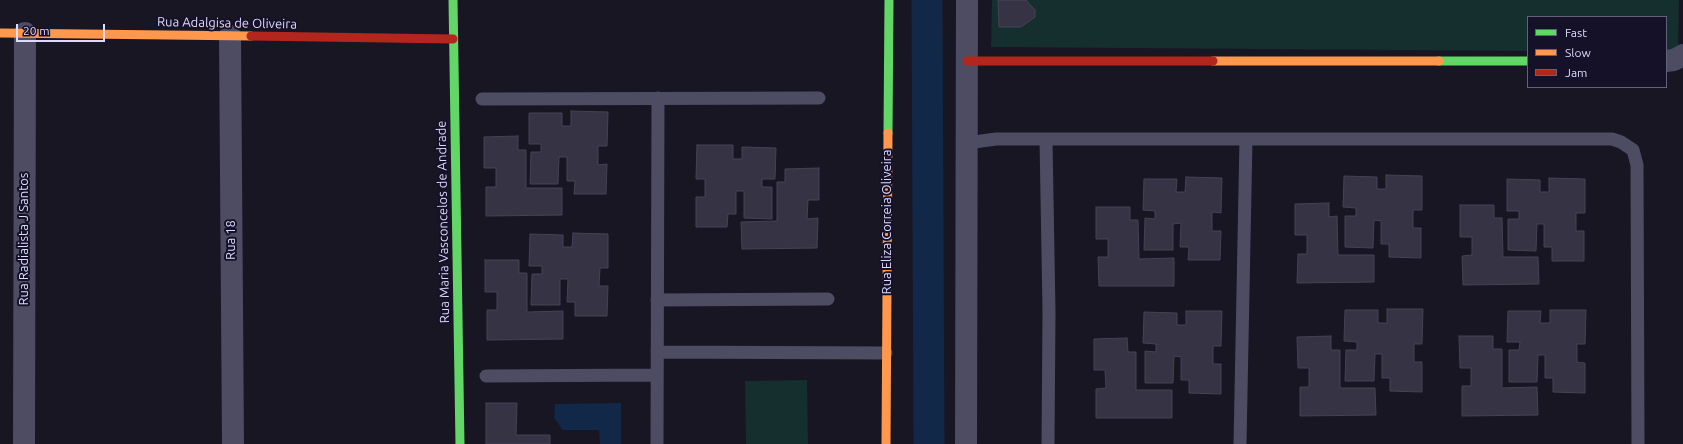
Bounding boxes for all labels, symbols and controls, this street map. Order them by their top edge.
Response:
street label: Rua Adalgisa de Oliveira [157,14,297,32]
scale bar [18,16,107,42]
legend [1527,16,1667,88]
text: 20 m [23,24,50,37]
text: Fast [1565,26,1587,39]
text: Slow [1565,46,1591,59]
text: Jam [1565,66,1587,79]
street label: Rua Maria Vasconcelos de Andrade [433,121,453,323]
street label: Rua Eliza Correia Oliveira [879,150,895,294]
street label: Rua Radialista J Santos [16,173,32,305]
street label: Rua 18 [223,220,239,260]

